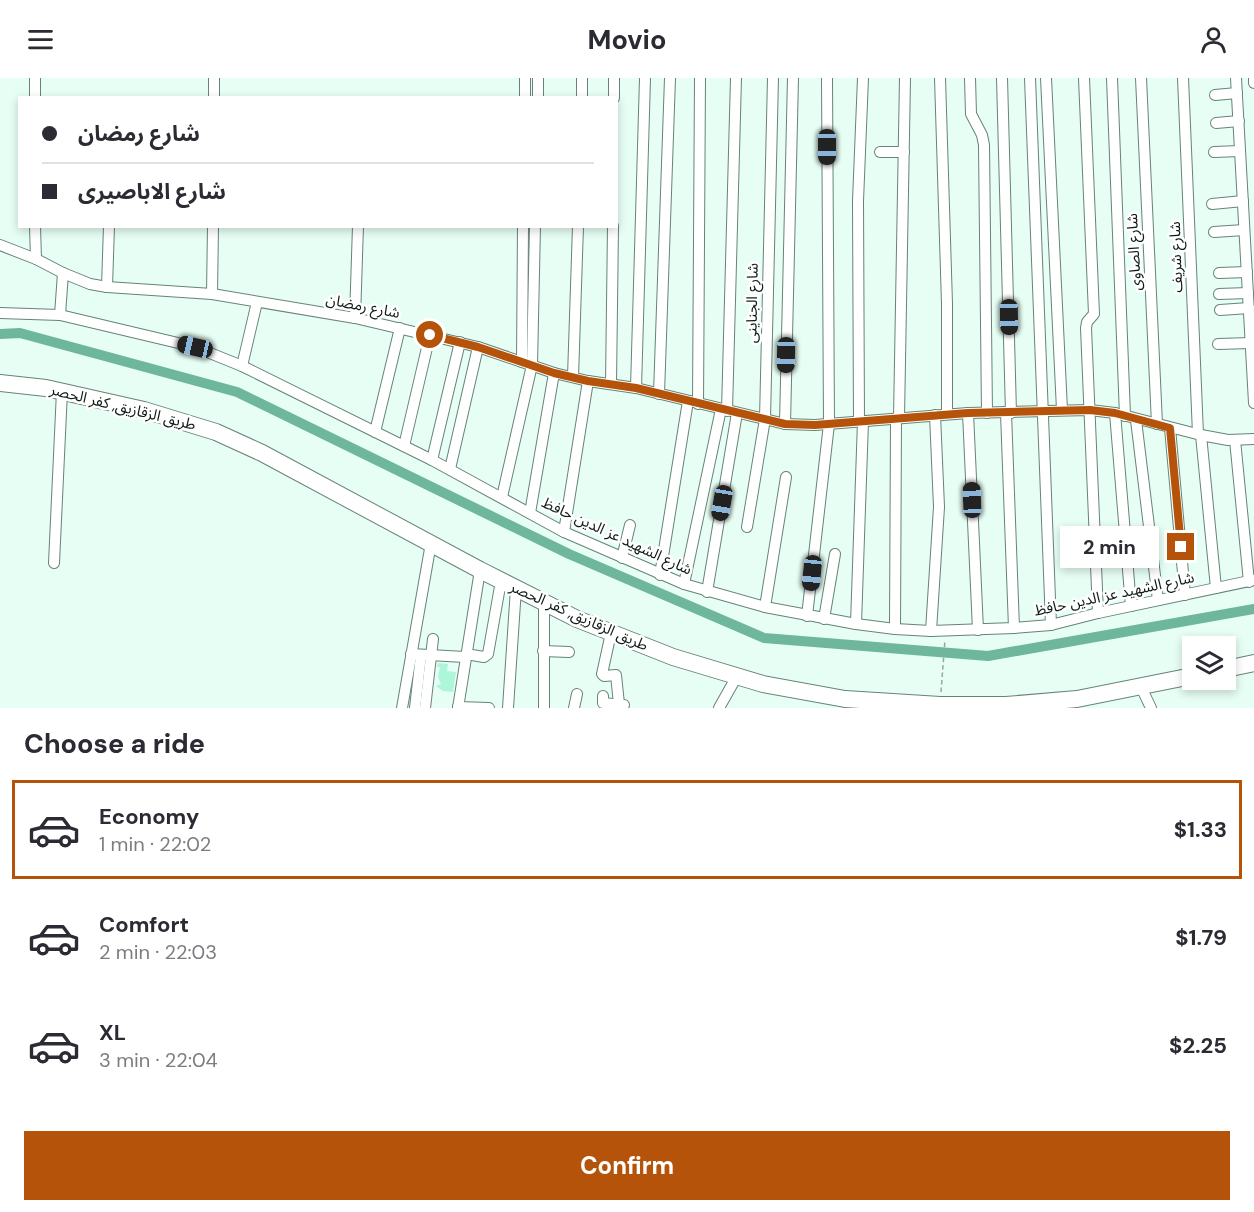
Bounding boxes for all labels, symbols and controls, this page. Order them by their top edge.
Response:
text: Movio [588,22,666,57]
icon: menu [24,23,57,56]
icon: person [1197,23,1230,56]
text: شارع رمضان [78,119,200,148]
car [818,129,836,165]
text: شارع الاباصيرى [78,177,226,206]
street label: شارع الصاوى [1122,212,1148,291]
street label: شارع شريف [1165,221,1189,293]
street label: شارع الجناينى [741,262,765,343]
street label: شارع رمضان [324,289,402,325]
car [1000,299,1018,335]
route start [416,321,443,348]
car [175,334,215,360]
car [777,337,795,373]
street label: طريق الزقازيق, كفر الحصر [47,379,198,435]
car [962,482,982,518]
car [710,484,734,522]
street label: شارع الشهيد عز الدين حافظ [538,492,695,581]
callout: 2 min [1061,526,1160,568]
route end [1167,533,1194,560]
text: 2 min [1083,534,1136,560]
car [801,554,823,592]
street label: شارع الشهيد عز الدين حافظ [1032,567,1197,623]
street label: طريق الزقازيق, كفر الحصر [506,576,651,656]
map controls [1182,636,1236,690]
button: layers [1182,636,1236,690]
text: Choose a ride [24,726,205,761]
text: Economy [99,802,199,831]
icon: car [27,803,81,857]
text: $1.33 [1174,815,1227,844]
text: 1 min · 22:02 [99,831,211,857]
text: Comfort [99,910,189,939]
icon: car [27,911,81,965]
text: $1.79 [1175,923,1227,952]
text: 2 min · 22:03 [99,939,217,965]
text: XL [99,1018,126,1047]
icon: car [27,1019,81,1073]
text: $2.25 [1169,1031,1227,1060]
text: 3 min · 22:04 [99,1047,218,1073]
button: Confirm [24,1131,1230,1200]

